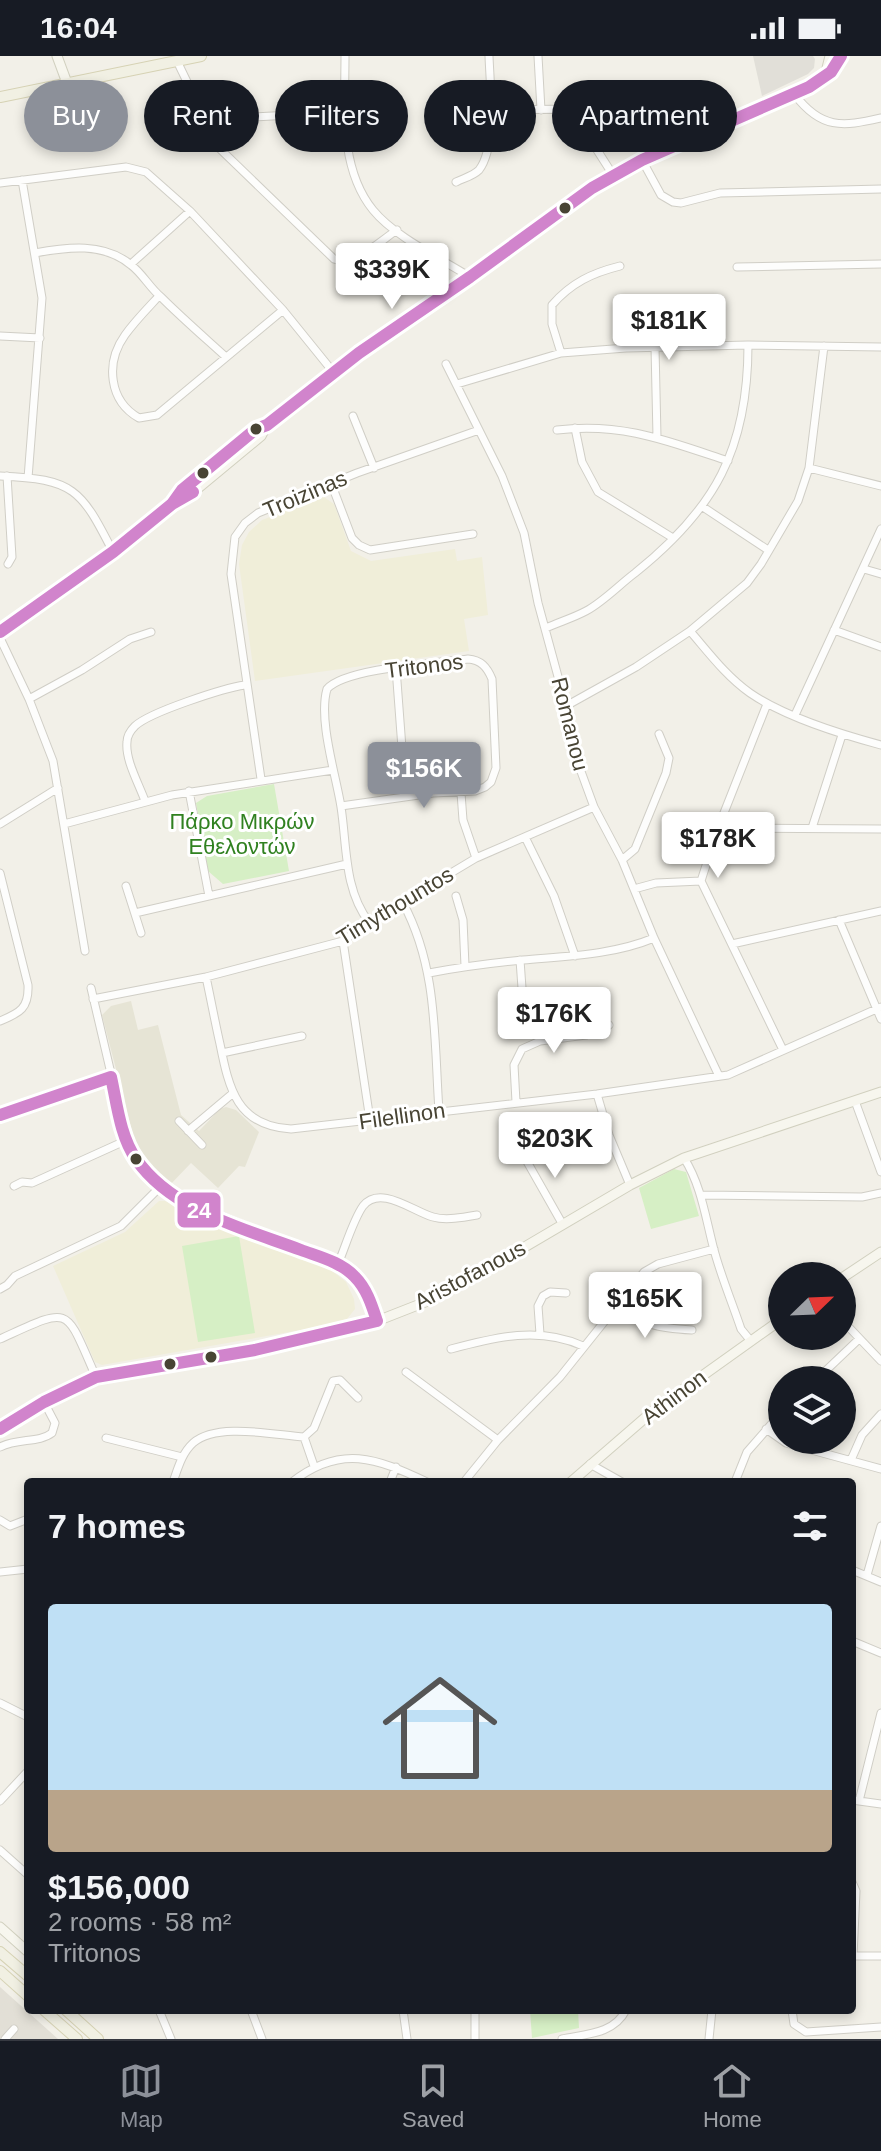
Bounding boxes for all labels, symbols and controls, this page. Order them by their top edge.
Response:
text: 16:04 [40,11,117,44]
chip: Buy [24,80,128,152]
chip: Rent [144,80,259,152]
chip: Filters [275,80,408,152]
chip: New [424,80,536,152]
chip: Apartment [552,80,737,152]
unlabelled marker [557,200,573,216]
pin: $339K [336,243,448,311]
text: $339K [354,254,430,284]
pin: $181K [613,294,725,362]
text: $181K [631,305,707,335]
unlabelled marker [248,421,264,437]
unlabelled marker [195,465,211,481]
street label: Troizinas [259,465,351,523]
street label: Tritonos [383,649,465,683]
street label: Romanou [546,675,594,773]
pin: $156K [368,742,480,810]
text: $156K [386,753,462,783]
park label: Πάρκο Μικρών Εθελοντών [169,809,315,859]
pin: $178K [662,812,774,880]
text: $178K [680,823,756,853]
street label: Timythountos [332,861,458,951]
pin: $176K [498,987,610,1055]
text: $176K [516,998,592,1028]
street label: Filellinon [357,1098,447,1134]
pin: $203K [499,1112,611,1180]
text: $203K [517,1123,593,1153]
unlabelled marker [128,1151,144,1167]
line badge: 24 [176,1191,222,1229]
text: 24 [187,1198,212,1223]
street label: Aristofanous [410,1235,530,1315]
north arrow [768,1262,856,1350]
map controls [768,1262,856,1454]
pin: $165K [589,1272,701,1340]
text: $165K [607,1283,683,1313]
unlabelled marker [203,1349,219,1365]
unlabelled marker [162,1356,178,1372]
street label: Athinon [637,1365,711,1429]
button: layers [768,1366,856,1454]
icon: filters [788,1504,832,1548]
text: 7 homes [48,1507,186,1545]
icon: home [368,1656,512,1800]
text: $156,000 [48,1868,190,1906]
text: 2 rooms · 58 m² [48,1907,232,1937]
text: Tritonos [48,1938,141,1968]
tab: Map [119,2059,163,2133]
tab: Saved [402,2059,464,2133]
tab: Home [703,2059,762,2133]

